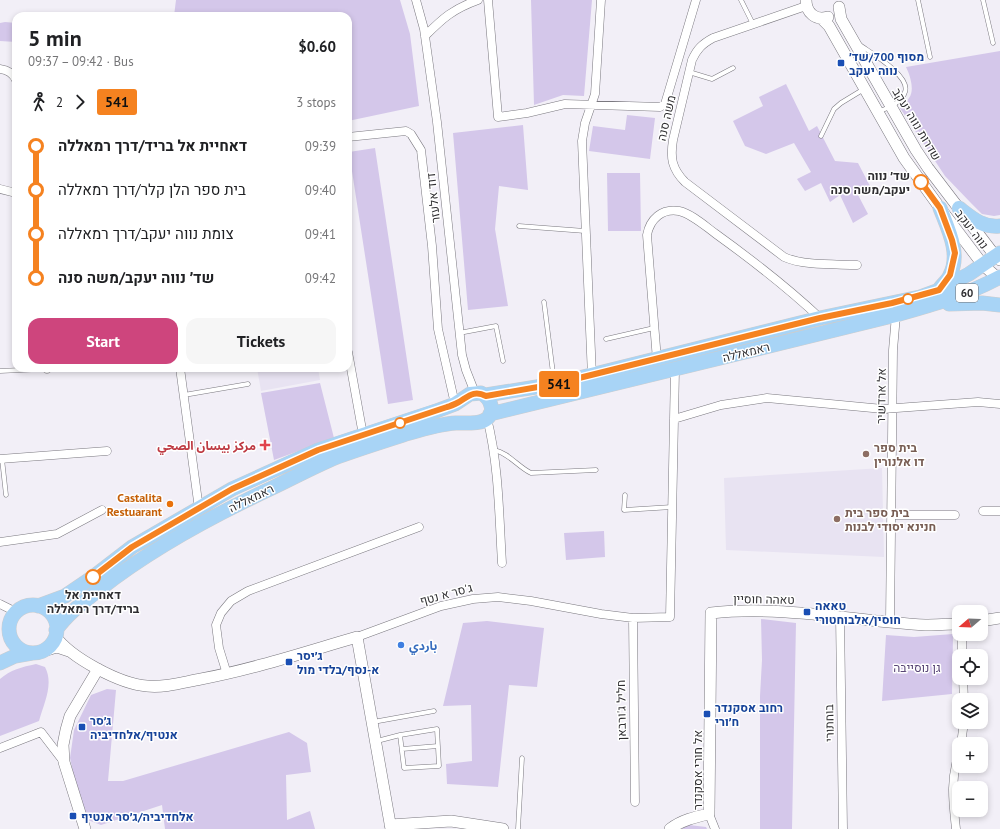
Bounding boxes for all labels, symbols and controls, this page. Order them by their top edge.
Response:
text: 5 min [28,24,82,52]
text: $0.60 [298,37,336,56]
place label: מסוף 700/שד׳ נווה יעקב [849,49,924,78]
text: 09:37 – 09:42 · Bus [28,53,134,70]
marker: מסוף 700/שד׳ נווה יעקב [836,58,846,68]
street label: שדרות נווה יעקב [889,85,945,163]
icon: walk [28,91,50,113]
icon: forward [69,91,91,113]
text: 541 [105,93,129,111]
text: 2 [56,94,63,111]
text: 3 stops [296,94,336,111]
street label: משה סנה [653,94,679,142]
text: דאחיית אל בריד/דרך רמאללה [58,136,247,155]
text: 09:39 [305,138,336,155]
place label: שד׳ נווה יעקב/משה סנה [831,168,910,197]
street label: דוד אלעזר [423,172,443,224]
marker: שד׳ נווה יעקב/משה סנה [913,174,929,190]
text: בית ספר הלן קלר/דרך רמאללה [58,180,246,199]
text: 09:40 [305,182,336,199]
street label: נווה יעקב [952,206,992,252]
text: צומת נווה יעקב/דרך רמאללה [58,224,234,243]
text: 09:41 [305,226,336,243]
text: שד׳ נווה יעקב/משה סנה [58,268,214,287]
text: 09:42 [305,270,336,287]
road number: 60 [956,284,978,302]
unlabelled marker [902,293,914,305]
button: Start [28,318,178,364]
button: Tickets [186,318,336,364]
street label: ראמאללה [721,339,771,365]
street label: אל ארדשיר [873,368,889,424]
line badge: 541 [536,371,582,397]
text: 541 [547,375,571,393]
unlabelled marker [394,417,406,429]
place label: مركز بيسان الصحي [157,438,256,455]
marker: مركز بيسان الصحي [259,439,271,451]
place label: בית ספר דו אלנורין [874,440,925,469]
marker: בית ספר דו אלנורין [861,449,871,459]
street label: ראמאללה [226,481,276,515]
place label: Castalita Restuarant [107,490,163,519]
marker: Castalita Restuarant [165,499,175,509]
place label: בית ספר בית חנינא יסודי לבנות [845,505,936,534]
marker: בית ספר בית חנינא יסודי לבנות [832,514,842,524]
marker: דאחיית אל בריד/דרך רמאללה [85,569,101,585]
street label: ג'סר א נטף [418,580,474,608]
place label: דאחיית אל בריד/דרך רמאללה [47,587,140,616]
street label: טאהה חוסיין [733,591,795,607]
place label: טאאה חוסין/אלבוחטורי [815,598,901,627]
north arrow [952,605,988,641]
map controls [952,605,988,817]
marker: טאאה חוסין/אלבוחטורי [802,607,812,617]
place label: باردي [409,638,437,655]
marker: باردي [396,640,406,650]
place label: ג׳יסר א-נסף/בלדי מול [297,648,379,677]
button: locate [952,649,988,685]
marker: ג׳יסר א-נסף/בלדי מול [284,657,294,667]
park label: גן נוסייבה [893,660,941,675]
street label: חליל ג'ורבאן [613,680,629,740]
button: layers [952,693,988,729]
place label: רחוב אסקנדר ח׳ורי [715,700,783,729]
street label: בוחתורי [821,703,837,742]
marker: רחוב אסקנדר ח׳ורי [702,709,712,719]
place label: ג׳סר אנטיף/אלחדיביה [90,713,178,742]
marker: ג׳סר אנטיף/אלחדיביה [77,722,87,732]
street label: אל חורי אסקנדר [690,730,705,810]
button: + [952,737,988,773]
button: − [952,781,988,817]
place label: אלחדיביה/ג׳סר אנטיף [81,809,194,824]
marker: אלחדיביה/ג׳סר אנטיף [68,811,78,821]

